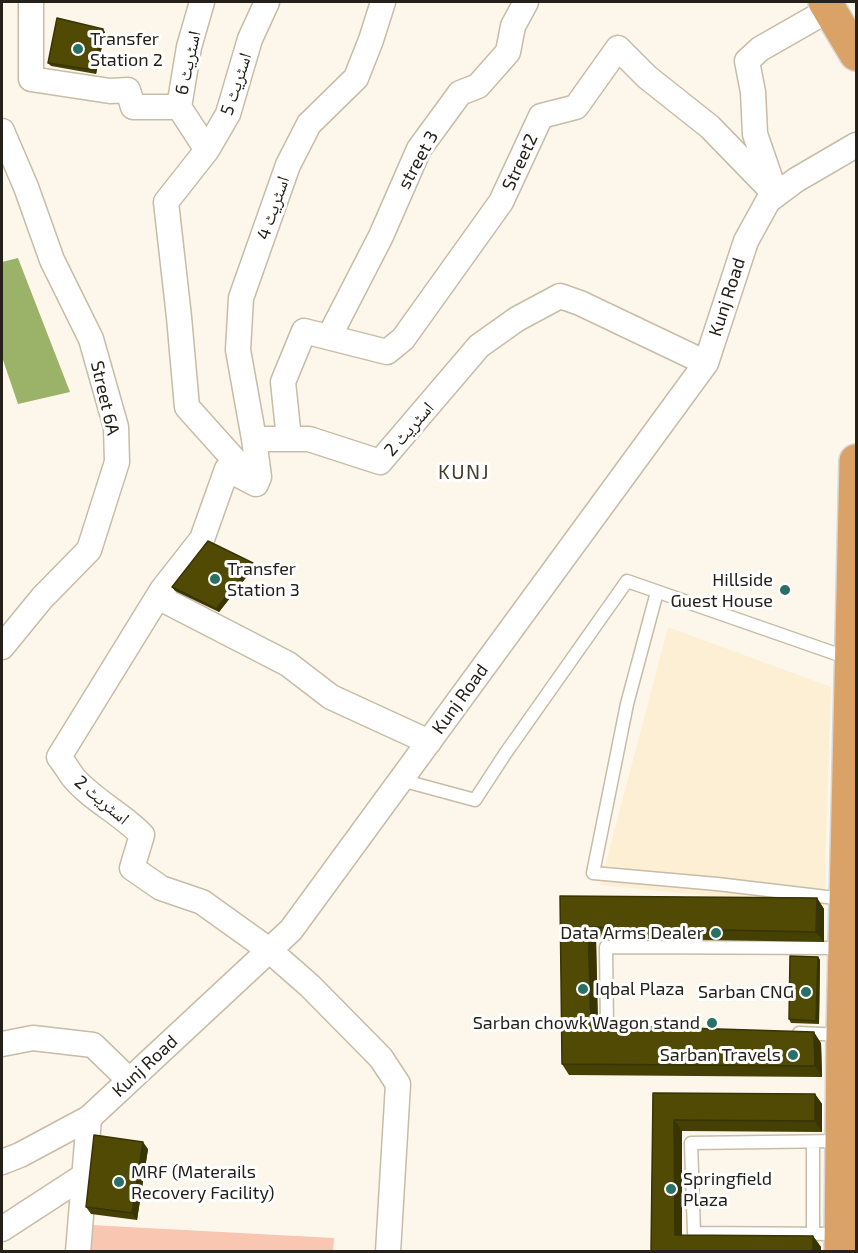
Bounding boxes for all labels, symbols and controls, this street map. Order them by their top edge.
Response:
place label: Transfer Station 2 [90,28,163,70]
street label: اسٹریٹ 6 [171,29,205,97]
marker: Transfer Station 2 [71,42,85,56]
street label: اسٹریٹ 5 [216,50,256,118]
street label: street 3 [393,127,443,193]
street label: Street2 [498,130,542,194]
street label: اسٹریٹ 4 [252,173,294,243]
street label: Kunj Road [704,255,750,339]
street label: Street 6A [86,359,124,437]
street label: اسٹریٹ 2 [380,397,438,461]
district label: KUNJ [438,460,490,484]
place label: Transfer Station 3 [227,558,300,600]
place label: Hillside Guest House [670,569,773,612]
marker: Transfer Station 3 [208,572,222,586]
marker: Hillside Guest House [778,583,792,597]
street label: Kunj Road [427,660,493,738]
street label: اسٹریٹ 2 [70,771,134,829]
place label: Data Arms Dealer [560,922,704,944]
marker: Data Arms Dealer [709,926,723,940]
place label: Iqbal Plaza [595,978,684,1000]
place label: Sarban CNG [698,981,794,1003]
marker: Iqbal Plaza [576,982,590,996]
marker: Sarban CNG [799,985,813,999]
place label: Sarban chowk Wagon stand [473,1012,700,1034]
marker: Sarban chowk Wagon stand [705,1016,719,1030]
street label: Kunj Road [108,1030,182,1102]
place label: Sarban Travels [660,1044,781,1066]
marker: Sarban Travels [786,1048,800,1062]
place label: MRF (Materails Recovery Facility) [131,1161,274,1204]
place label: Springfield Plaza [683,1168,772,1210]
marker: MRF (Materails Recovery Facility) [112,1175,126,1189]
marker: Springfield Plaza [664,1182,678,1196]

